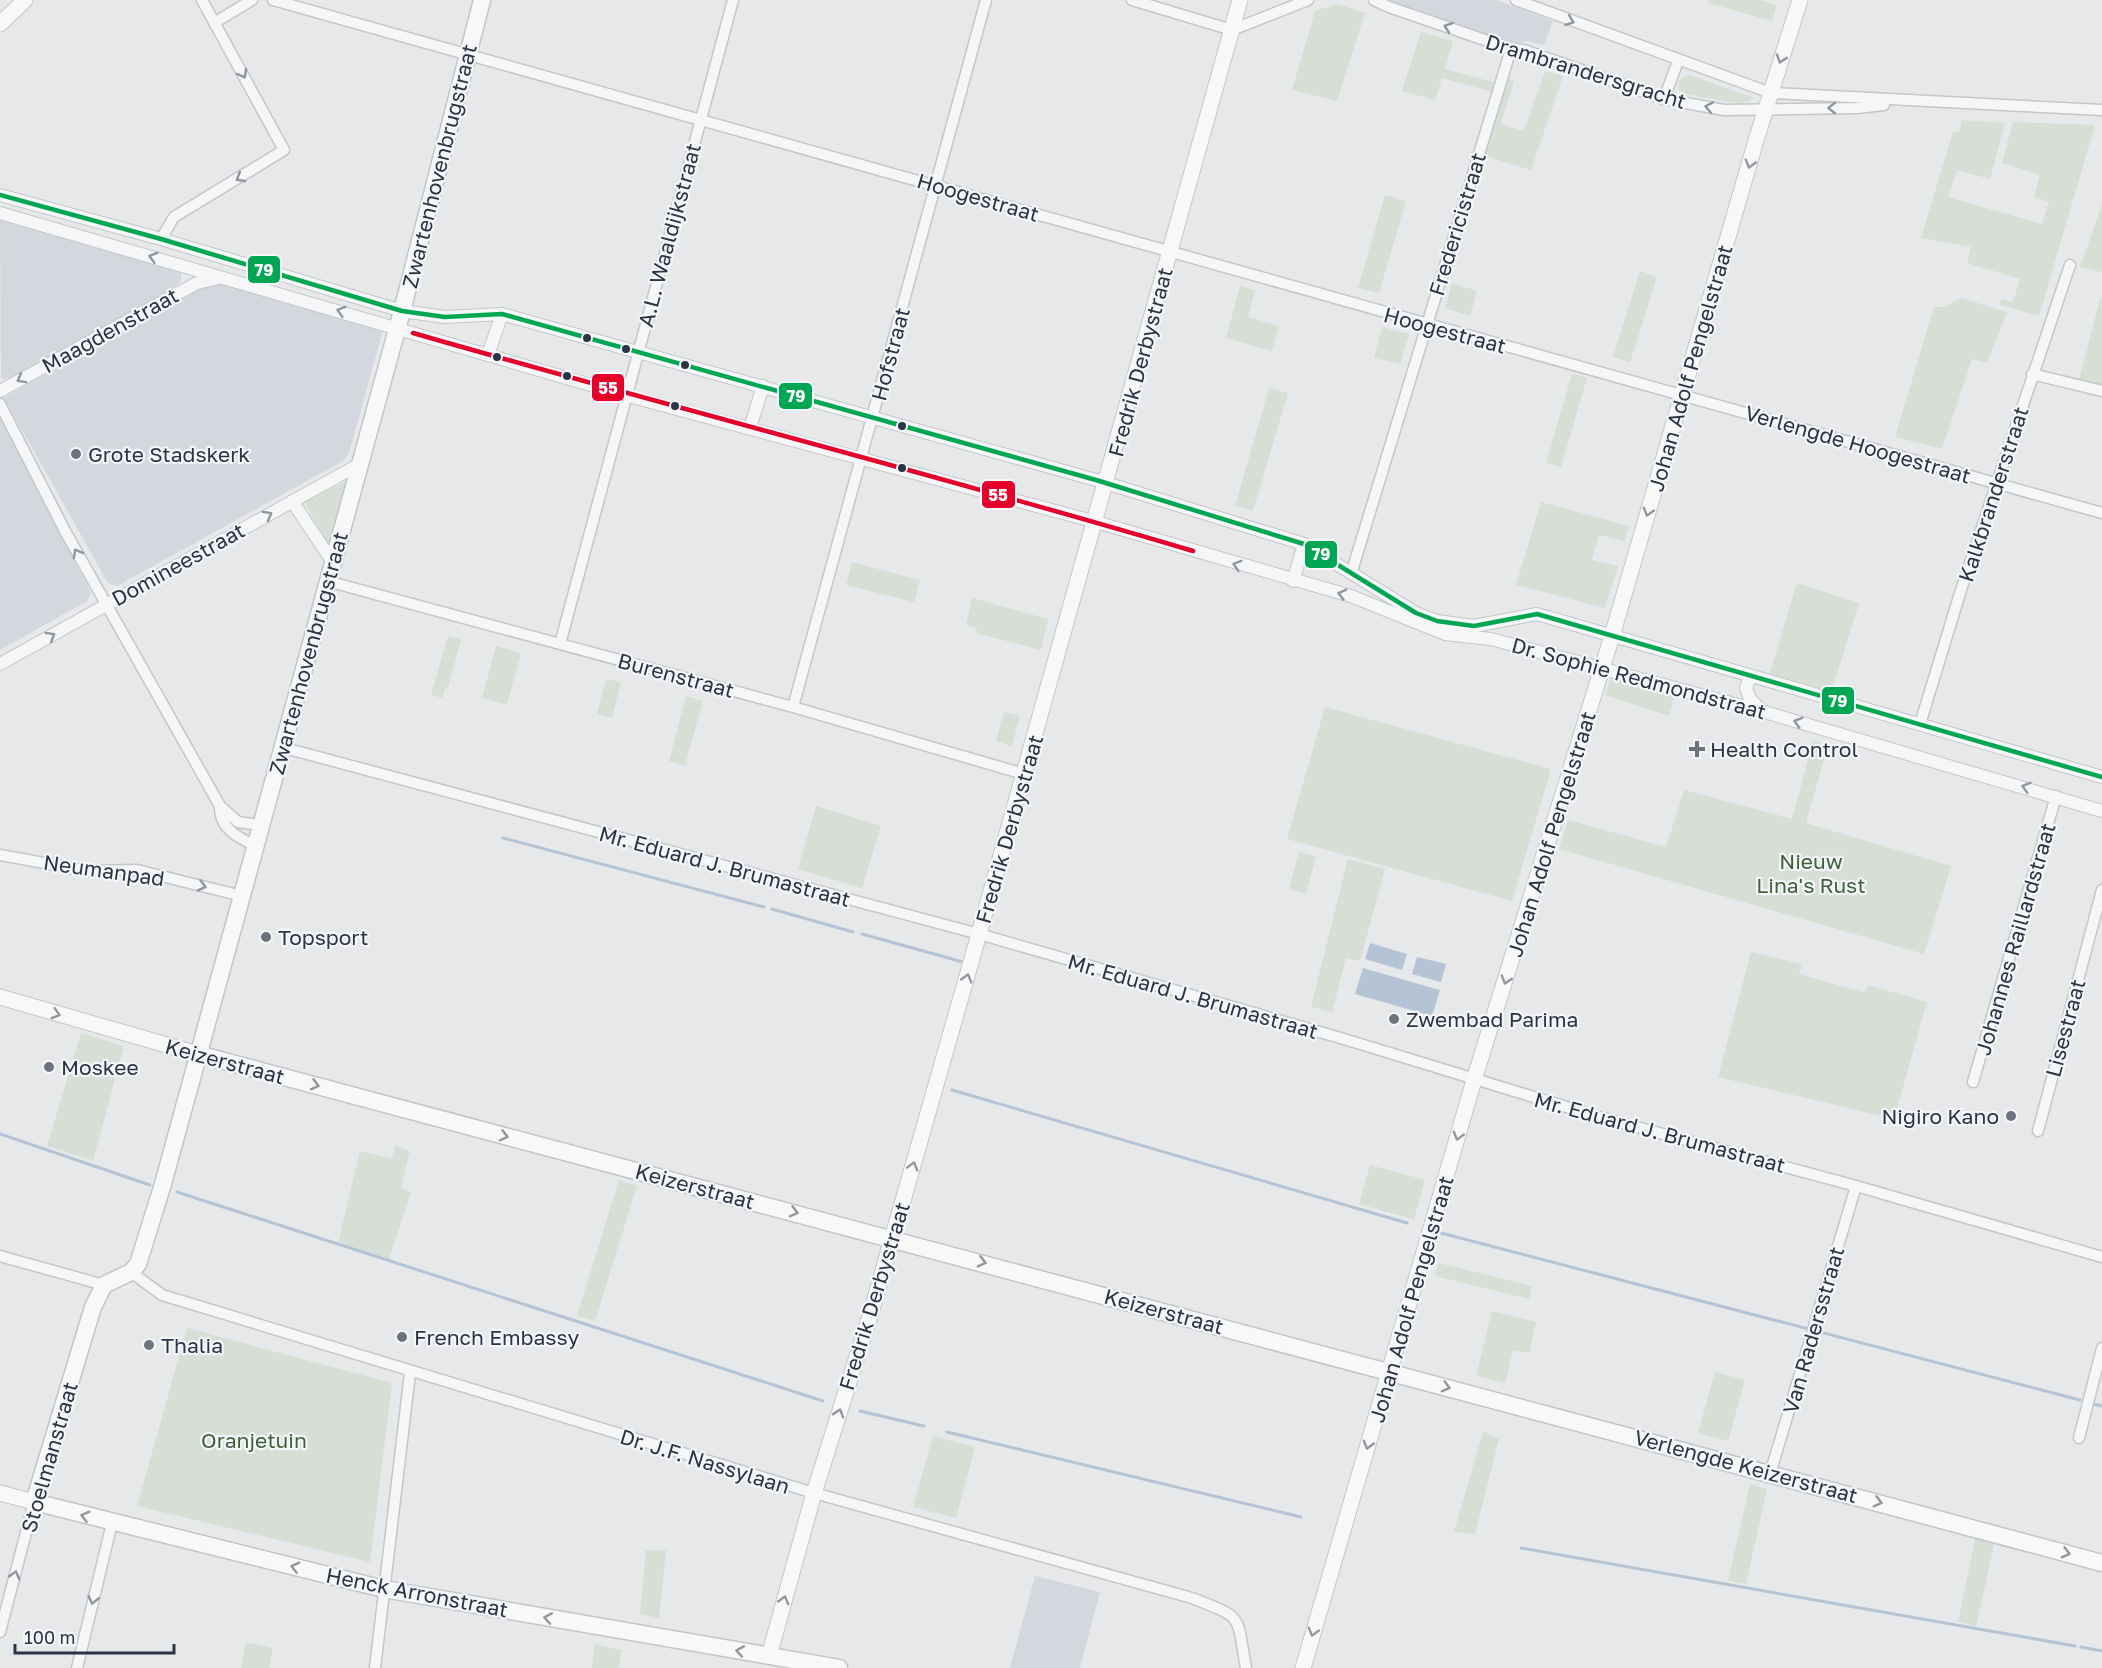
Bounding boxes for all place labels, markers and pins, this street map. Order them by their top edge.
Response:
unlabelled marker [581,332,593,344]
unlabelled marker [620,343,632,355]
unlabelled marker [491,351,503,363]
unlabelled marker [679,359,691,371]
unlabelled marker [561,370,573,382]
unlabelled marker [669,400,681,412]
unlabelled marker [896,420,908,432]
place label: Grote Stadskerk [88,441,250,467]
marker: Grote Stadskerk [69,447,83,461]
unlabelled marker [896,462,908,474]
place label: Health Control [1710,736,1858,762]
marker: Health Control [1688,740,1706,758]
place label: Topsport [278,924,368,950]
marker: Topsport [259,930,273,944]
place label: Zwembad Parima [1406,1006,1578,1032]
marker: Zwembad Parima [1387,1012,1401,1026]
place label: Moskee [61,1054,139,1080]
marker: Moskee [42,1060,56,1074]
place label: Nigiro Kano [1881,1103,1999,1129]
marker: Nigiro Kano [2004,1109,2018,1123]
place label: French Embassy [414,1324,580,1350]
marker: French Embassy [395,1330,409,1344]
place label: Thalia [161,1332,223,1358]
marker: Thalia [142,1338,156,1352]

